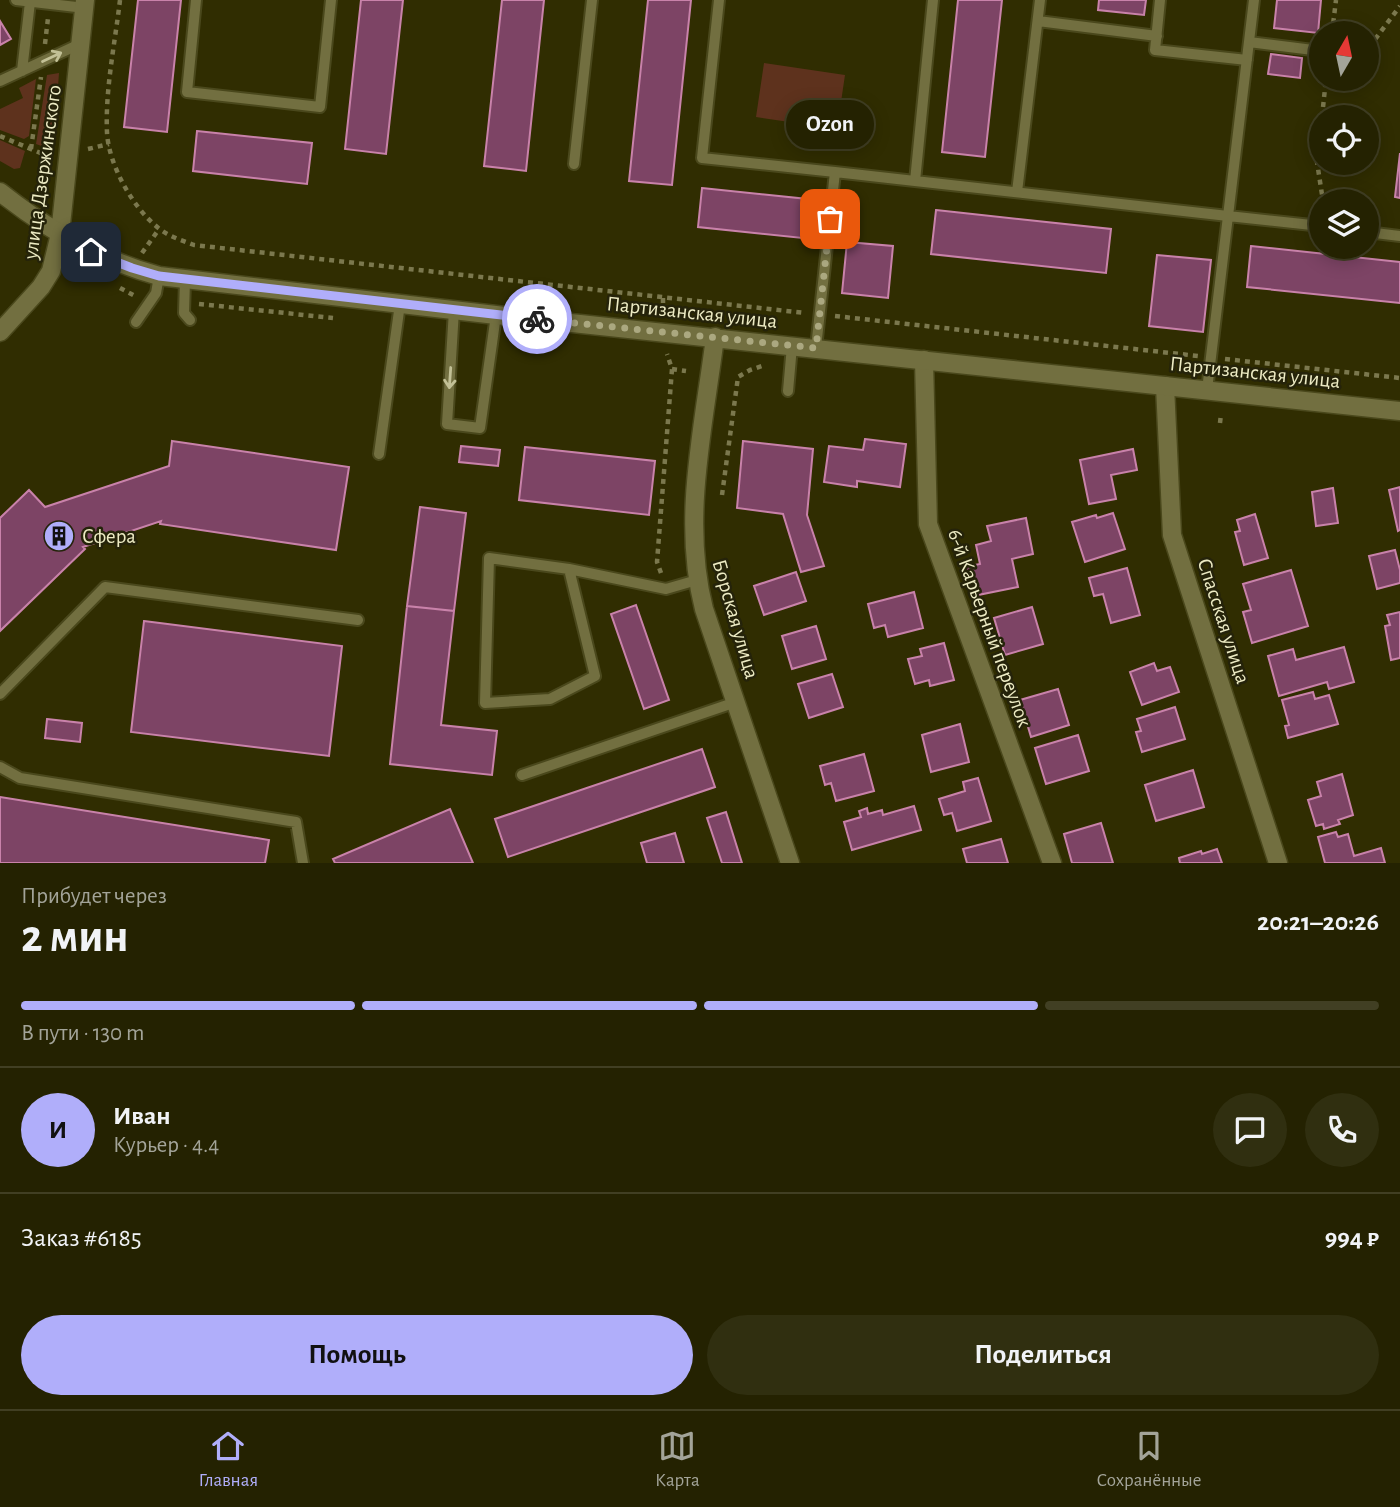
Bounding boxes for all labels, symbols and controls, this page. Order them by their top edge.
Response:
north arrow [1309,21,1379,91]
map controls [1309,21,1379,259]
one-way arrow [41,50,62,63]
street label: улица Дзержинского [20,84,65,262]
callout: Ozon [786,100,874,149]
button: locate [1309,105,1379,175]
text: Ozon [806,113,854,136]
pin [800,189,860,249]
button: layers [1309,189,1379,259]
icon: bag [811,200,849,238]
pin [61,222,121,282]
icon: home [72,233,110,271]
courier [502,284,572,354]
street label: Партизанская улица [606,293,779,332]
icon: bike [518,300,556,338]
street label: Партизанская улица [1169,353,1342,392]
one-way arrow [443,366,456,389]
building icon: Сфера [42,519,76,553]
place label: Сфера [82,526,136,547]
street label: 6-й Карьерный переулок [944,526,1035,730]
street label: Спасская улица [1193,556,1254,687]
street label: Борская улица [708,557,763,682]
text: Прибудет через [21,885,167,908]
text: 20:21–20:26 [1257,909,1379,935]
text: 2 мин [21,914,129,960]
text: В пути · 130 m [21,1022,144,1045]
button: chat [1213,1093,1287,1167]
button: phone [1305,1093,1379,1167]
text: Иван [113,1103,171,1129]
text: И [49,1117,67,1143]
text: Курьер · 4.4 [113,1134,219,1157]
text: Заказ #6185 [21,1225,142,1251]
text: 994 ₽ [1325,1225,1379,1251]
button: Помощь [21,1315,693,1395]
button: Поделиться [707,1315,1379,1395]
tab: Главная [198,1427,258,1492]
tab: Карта [655,1427,700,1492]
tab: Сохранённые [1097,1427,1202,1492]

